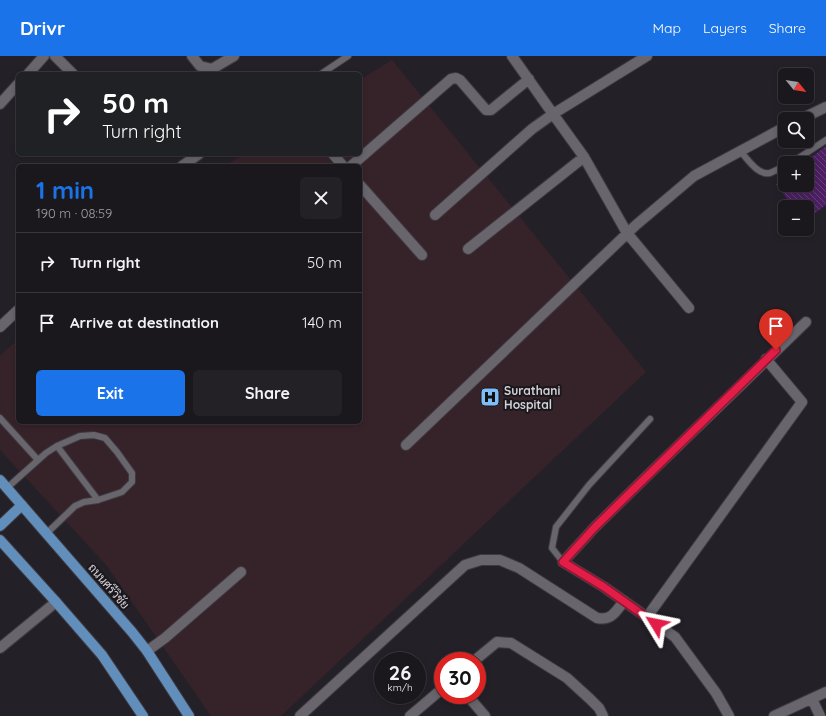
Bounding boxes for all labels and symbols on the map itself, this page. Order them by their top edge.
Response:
north arrow [778,68,814,104]
pin [759,309,793,350]
place label: Surathani Hospital [504,383,560,412]
hospital icon: Surathani Hospital [479,386,501,408]
street label: ถนนศรีวิชัย [85,560,133,612]
position arrow [635,603,677,645]
speed limit sign: 30 [434,652,486,704]

